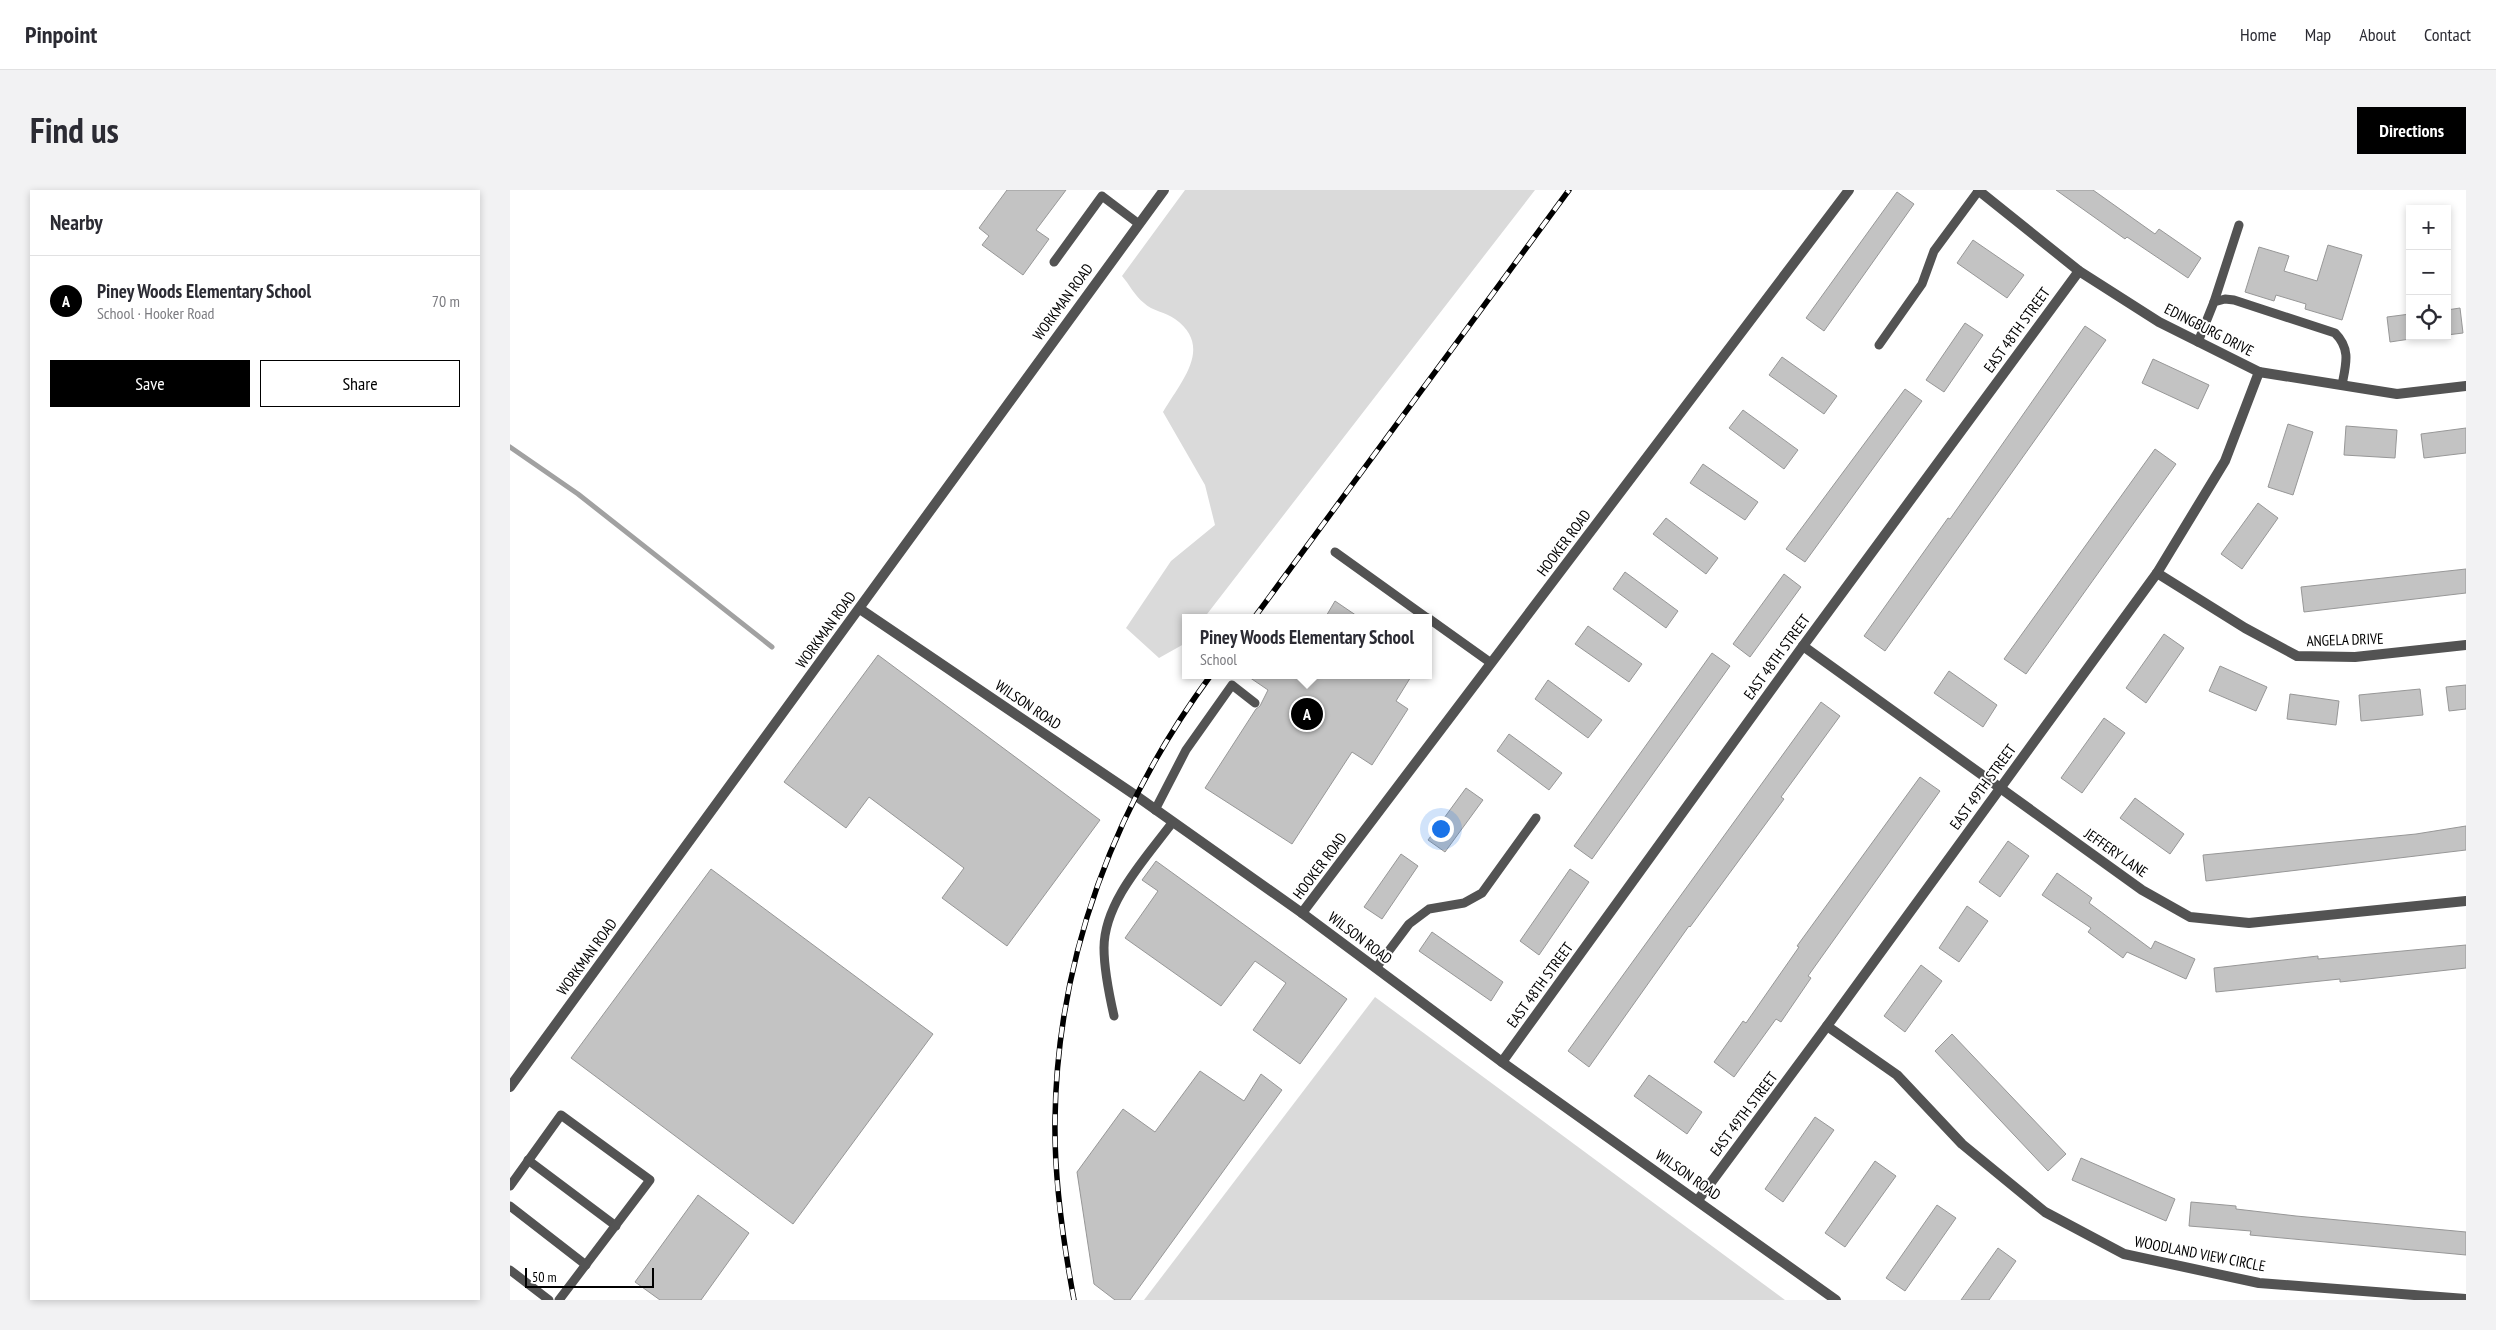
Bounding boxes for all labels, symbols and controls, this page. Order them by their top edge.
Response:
text: Pinpoint [25,19,97,50]
text: Home [2240,23,2277,46]
text: Map [2305,23,2331,46]
text: About [2359,23,2396,46]
text: Contact [2424,23,2471,46]
text: Find us [30,107,119,153]
button: Directions [2357,107,2466,154]
map controls [2406,205,2451,340]
button: + [2406,205,2451,250]
text: Nearby [50,209,103,236]
button: − [2406,250,2451,295]
street label: WORKMAN ROAD [1028,260,1097,344]
text: Piney Woods Elementary School [97,279,311,303]
street label: EAST 48TH STREET [1979,283,2054,376]
text: A [62,291,70,311]
text: 70 m [432,291,460,311]
button: locate [2406,295,2451,340]
street label: EDINGBURG DRIVE [2162,299,2257,360]
text: School · Hooker Road [97,303,214,323]
button: Save [50,360,250,407]
button: Share [260,360,460,407]
street label: HOOKER ROAD [1532,506,1595,580]
street label: WORKMAN ROAD [791,588,860,672]
street label: EAST 48TH STREET [1739,610,1814,703]
popup [1182,614,1432,679]
text: Piney Woods Elementary School [1200,625,1414,649]
street label: ANGELA DRIVE [2306,629,2384,650]
text: School [1200,649,1237,669]
street label: WILSON ROAD [992,676,1065,734]
pin: A [1291,695,1323,733]
street label: EAST 49TH STREET [1945,740,2020,833]
your location [1428,816,1454,842]
street label: JEFFERY LANE [2080,823,2152,881]
street label: HOOKER ROAD [1288,829,1351,903]
street label: WILSON ROAD [1324,907,1396,968]
street label: WORKMAN ROAD [552,915,621,999]
street label: EAST 48TH STREET [1502,938,1577,1031]
street label: EAST 49TH STREET [1706,1068,1782,1160]
street label: WILSON ROAD [1652,1145,1725,1204]
street label: WOODLAND VIEW CIRCLE [2133,1232,2267,1276]
scale bar [525,1265,654,1288]
text: 50 m [532,1268,557,1286]

